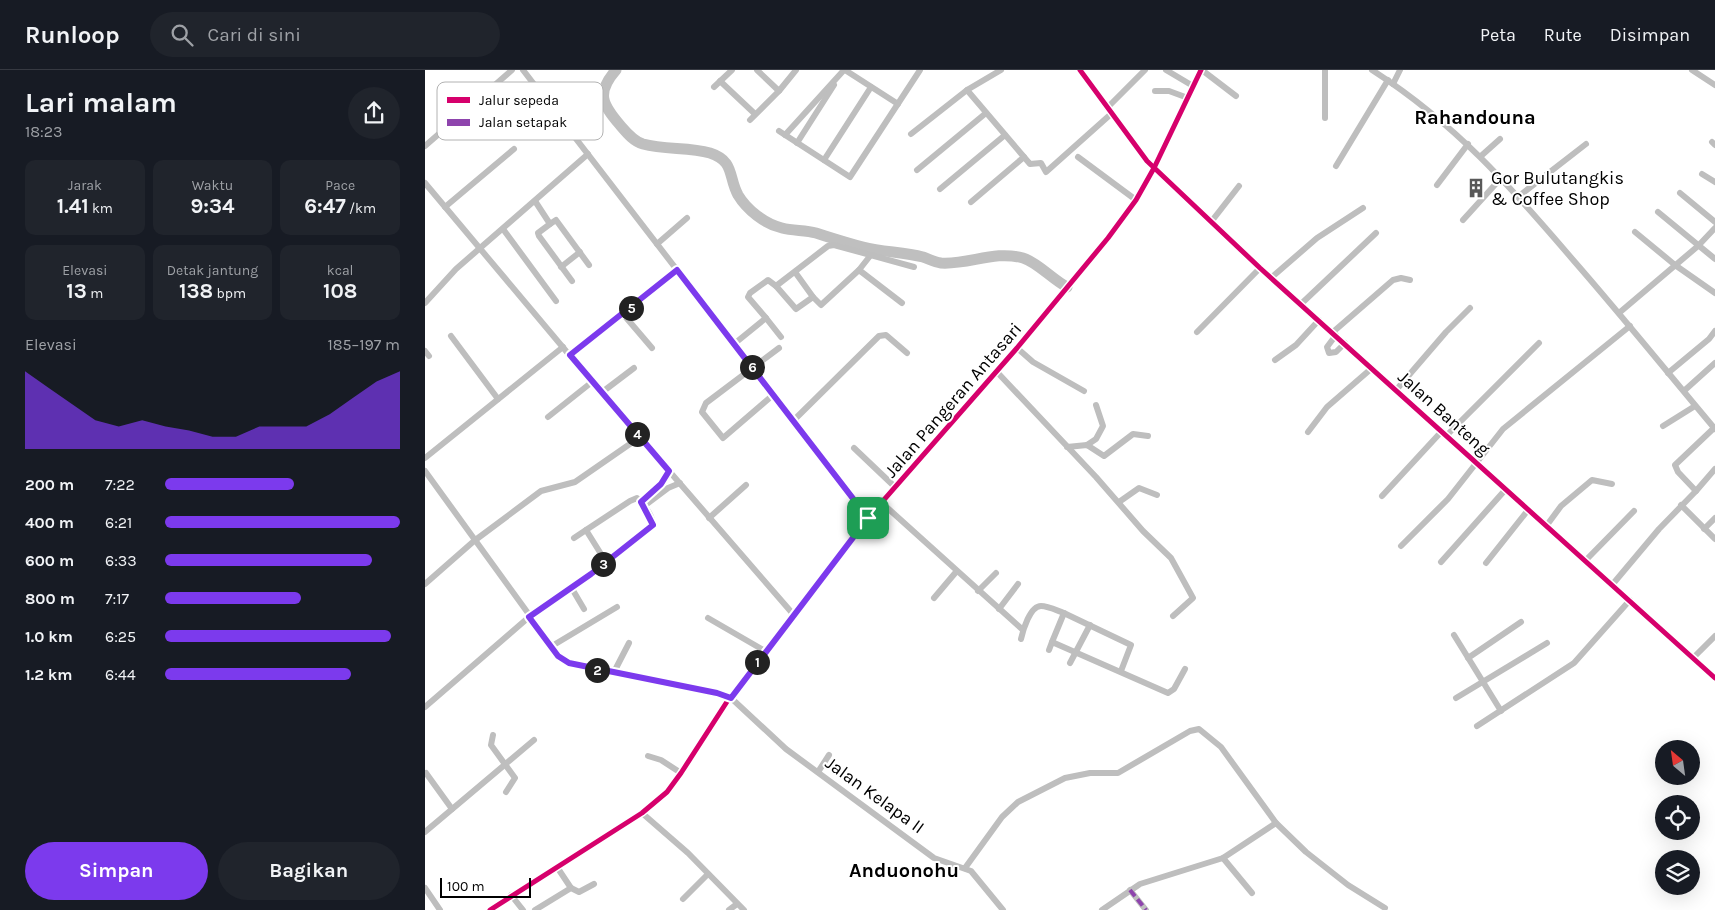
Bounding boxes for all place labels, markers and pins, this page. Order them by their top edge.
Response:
place label: Gor Bulutangkis & Coffee Shop [1491,167,1624,210]
building icon: Gor Bulutangkis & Coffee Shop [1465,177,1487,199]
pin: 5 [619,296,643,320]
pin: 6 [739,354,765,380]
pin: 4 [625,422,649,446]
pin [847,497,889,539]
pin: 3 [591,552,615,576]
pin: 1 [745,650,769,674]
pin: 2 [585,658,609,682]

